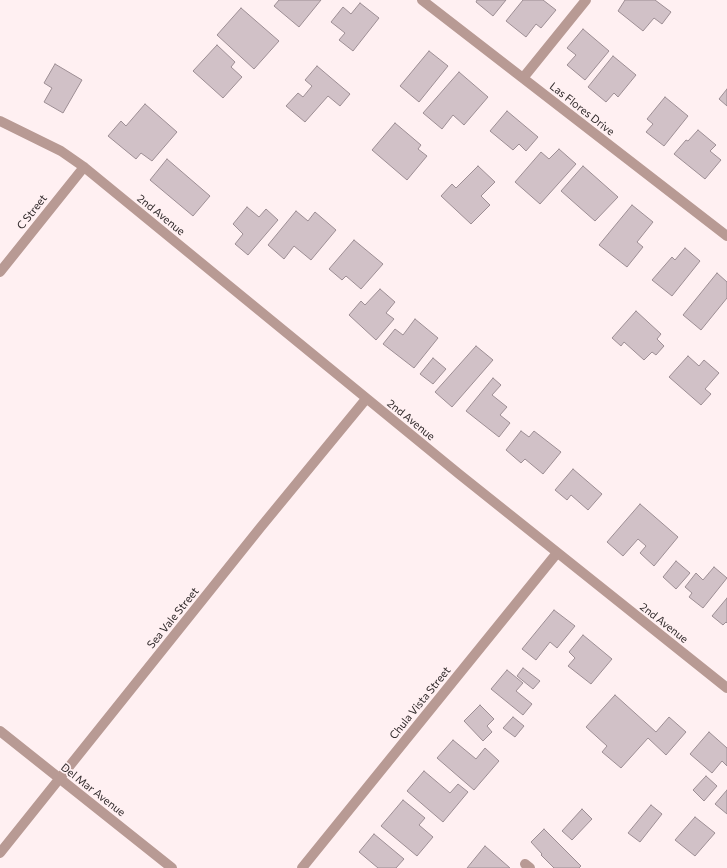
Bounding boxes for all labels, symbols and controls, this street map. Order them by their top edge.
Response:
street label: Las Flores Drive [547,80,617,138]
street label: C Street [14,192,50,232]
street label: 2nd Avenue [134,192,188,238]
street label: 2nd Avenue [384,397,438,443]
street label: Sea Vale Street [144,585,202,651]
street label: 2nd Avenue [637,600,691,646]
street label: Chula Vista Street [387,664,453,742]
street label: Del Mar Avenue [58,761,128,819]

